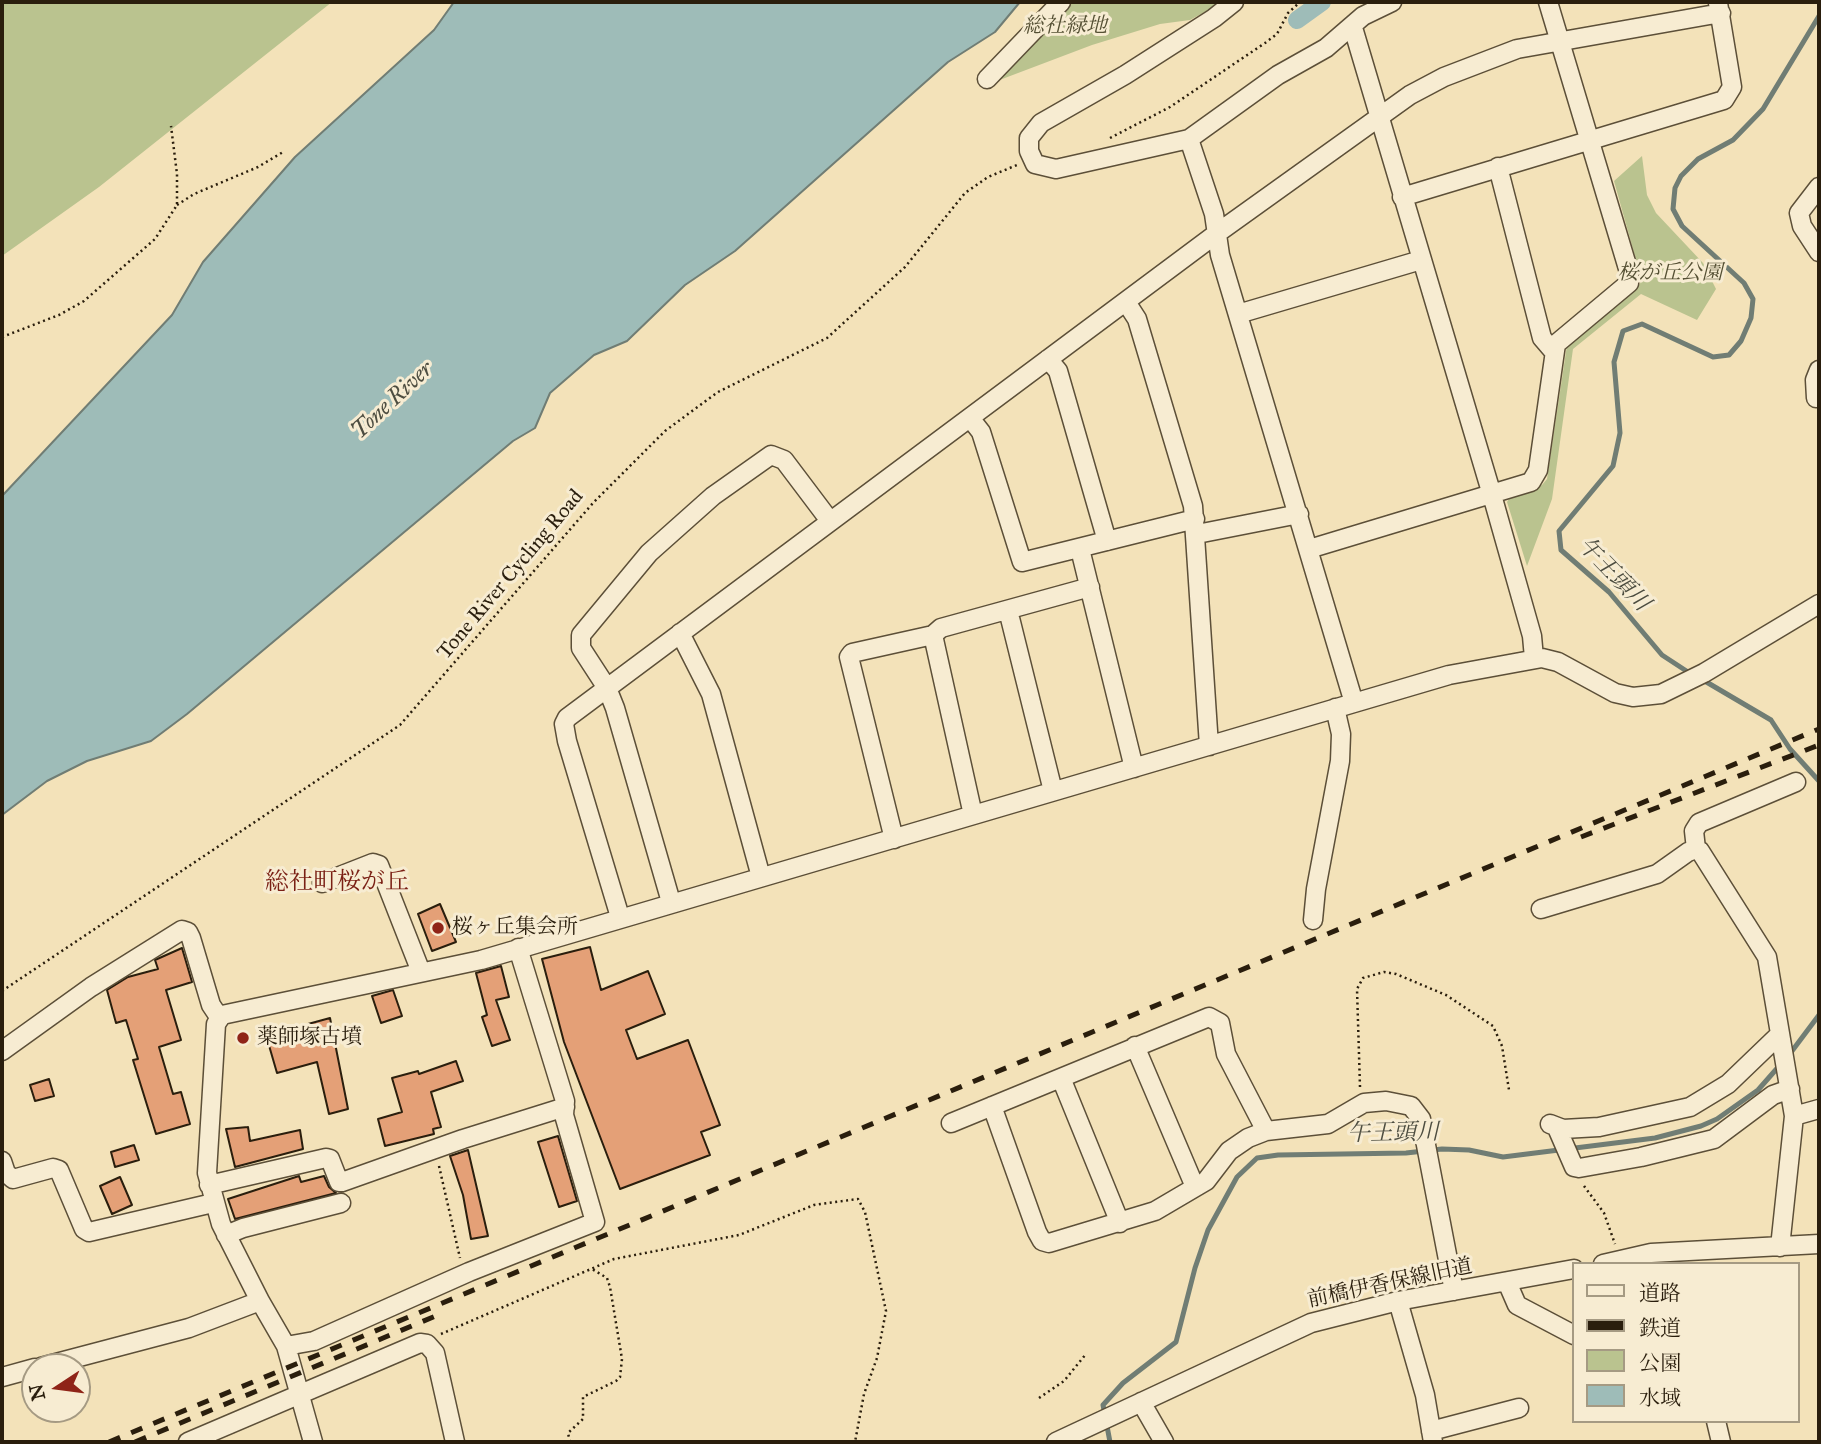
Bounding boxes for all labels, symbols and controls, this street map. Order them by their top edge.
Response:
park label: 総社緑地 [1023,14,1107,40]
park label: 桜が丘公園 [1618,261,1722,287]
water label: Tone River [346,356,440,446]
street label: Tone River Cycling Road [433,485,589,665]
water label: 午王頭川 [1571,532,1655,618]
district label: 総社町桜が丘 [265,869,409,897]
place label: 桜ヶ丘集会所 [452,915,578,941]
marker: 桜ヶ丘集会所 [430,920,446,936]
place label: 薬師塚古墳 [257,1025,362,1051]
marker: 薬師塚古墳 [235,1030,251,1046]
water label: 午王頭川 [1347,1119,1439,1149]
street label: 前橋伊香保線旧道 [1305,1254,1475,1314]
legend [1573,1262,1800,1423]
text: 道路 [1639,1280,1681,1306]
text: 鉄道 [1639,1315,1681,1341]
text: 公園 [1639,1350,1681,1376]
north arrow [21,1353,91,1423]
text: N [24,1382,50,1403]
text: 水域 [1639,1385,1681,1411]

